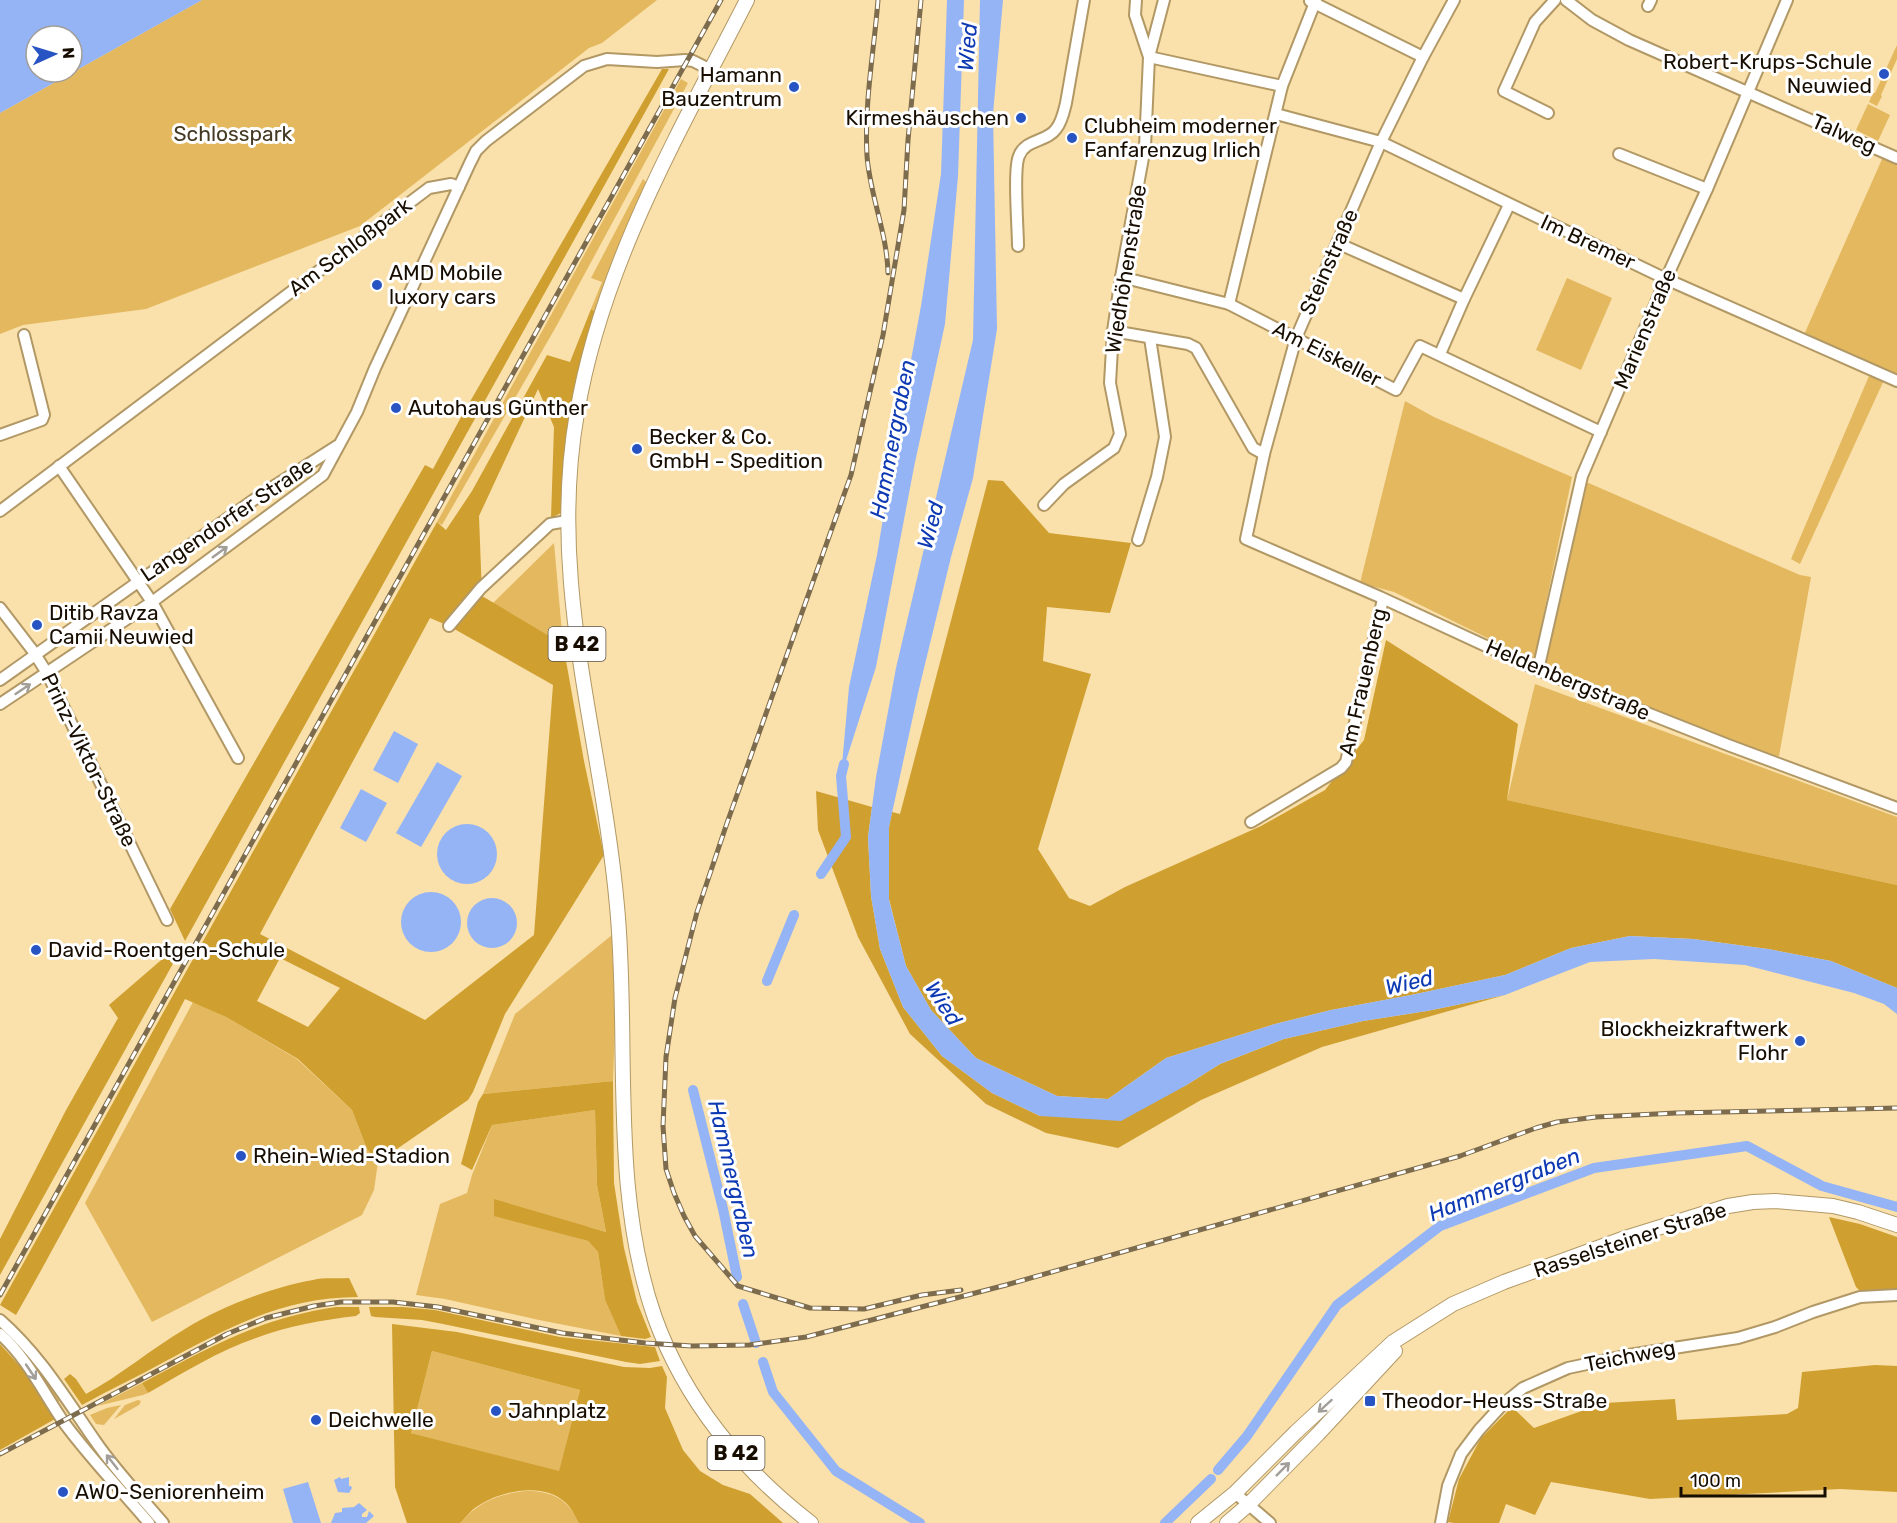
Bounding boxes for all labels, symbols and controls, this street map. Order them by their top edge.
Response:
water label: Wied [952,21,983,72]
north arrow [24,24,84,84]
text: N [59,47,78,59]
place label: Robert-Krups-Schule Neuwied [1663,49,1872,98]
place label: Hamann Bauzentrum [661,62,782,111]
marker: Robert-Krups-Schule Neuwied [1877,67,1891,81]
marker: Hamann Bauzentrum [787,80,801,94]
place label: Kirmeshäuschen [846,105,1009,130]
street label: Talweg [1808,108,1880,159]
marker: Kirmeshäuschen [1014,111,1028,125]
place label: Clubheim moderner Fanfarenzug Irlich [1084,113,1277,162]
park label: Schlosspark [174,121,293,146]
marker: Clubheim moderner Fanfarenzug Irlich [1065,131,1079,145]
street label: Wiedhöhenstraße [1100,183,1151,355]
street label: Am Schloßpark [283,192,416,301]
street label: Steinstraße [1294,205,1363,319]
street label: Im Bremer [1537,209,1640,274]
place label: AMD Mobile luxory cars [389,260,503,309]
street label: Marienstraße [1608,265,1681,393]
marker: AMD Mobile luxory cars [370,278,384,292]
street label: Am Eiskeller [1269,316,1386,392]
water label: Hammergraben [864,357,921,521]
place label: Autohaus Günther [408,395,588,420]
marker: Autohaus Günther [389,401,403,415]
place label: Becker & Co. GmbH - Spedition [649,424,823,473]
marker: Becker & Co. GmbH - Spedition [630,442,644,456]
street label: Langendorfer Straße [136,453,318,587]
water label: Wied [911,498,950,552]
one-way arrow [211,546,227,558]
place label: Ditib Ravza Camii Neuwied [49,600,194,649]
street label: Am Frauenberg [1333,606,1392,758]
marker: Ditib Ravza Camii Neuwied [30,618,44,632]
road number: B 42 [548,627,606,661]
street label: Heldenbergstraße [1482,634,1654,725]
street label: Prinz-Viktor-Straße [36,669,142,851]
one-way arrow [15,682,32,695]
place label: David-Roentgen-Schule [48,937,285,962]
marker: David-Roentgen-Schule [29,943,43,957]
water label: Wied [1383,964,1436,1001]
water label: Wied [919,976,969,1032]
place label: Blockheizkraftwerk Flohr [1601,1016,1788,1065]
marker: Blockheizkraftwerk Flohr [1793,1034,1807,1048]
water label: Hammergraben [702,1097,765,1261]
water label: Hammergraben [1424,1142,1584,1227]
place label: Rhein-Wied-Stadion [253,1143,450,1168]
marker: Rhein-Wied-Stadion [234,1149,248,1163]
street label: Rasselsteiner Straße [1530,1197,1729,1283]
street label: Teichweg [1582,1334,1677,1377]
one-way arrow [25,1364,37,1380]
place label: Theodor-Heuss-Straße [1382,1388,1607,1413]
marker: Theodor-Heuss-Straße [1363,1394,1377,1408]
place label: Jahnplatz [508,1398,606,1423]
one-way arrow [1318,1399,1333,1413]
marker: Jahnplatz [489,1404,503,1418]
place label: Deichwelle [328,1407,434,1432]
marker: Deichwelle [309,1413,323,1427]
road number: B 42 [708,1436,764,1470]
one-way arrow [105,1455,118,1471]
scale bar [1681,1460,1825,1498]
one-way arrow [1276,1462,1290,1477]
text: 100 m [1690,1470,1741,1492]
place label: AWO-Seniorenheim [75,1479,264,1504]
marker: AWO-Seniorenheim [56,1485,70,1499]

